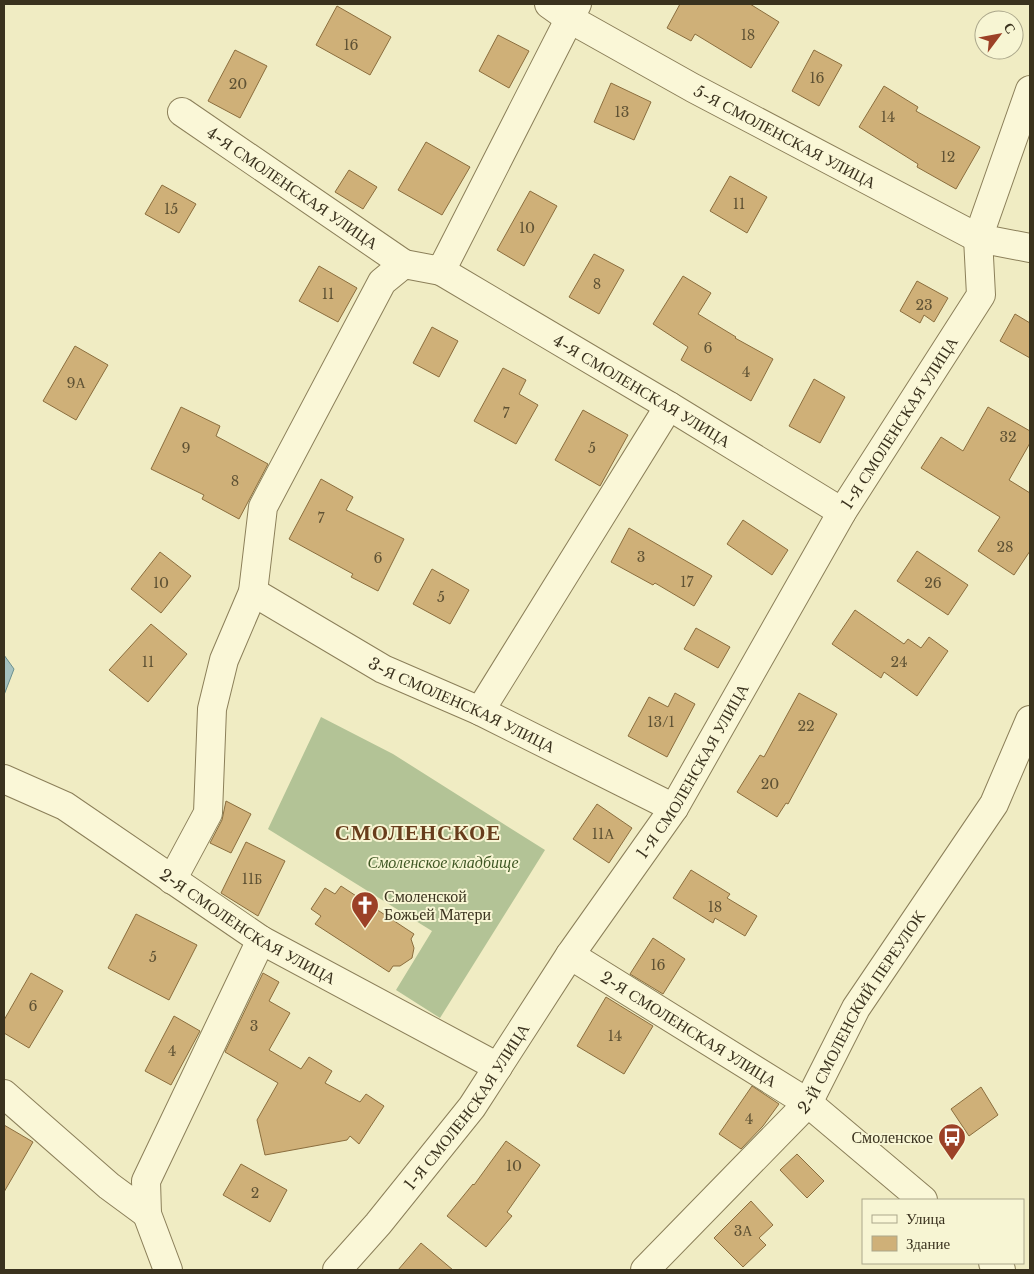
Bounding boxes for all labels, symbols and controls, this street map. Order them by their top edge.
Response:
north arrow [974,10,1024,60]
text: С [1000,19,1020,37]
house number: 18 [741,26,755,44]
house number: 16 [343,36,359,54]
house number: 16 [809,69,825,87]
house number: 20 [229,75,247,93]
street label: 5-Я СМОЛЕНСКАЯ УЛИЦА [691,80,880,193]
house number: 13 [615,103,629,121]
house number: 14 [881,108,895,126]
street label: 4-Я СМОЛЕНСКАЯ УЛИЦА [203,122,382,254]
house number: 12 [941,148,955,166]
house number: 11 [733,195,745,213]
house number: 15 [164,200,178,218]
house number: 10 [519,219,535,237]
house number: 8 [593,275,601,293]
house number: 11 [322,285,334,303]
house number: 23 [915,296,933,314]
street label: 4-Я СМОЛЕНСКАЯ УЛИЦА [550,330,735,452]
street label: 1-Я СМОЛЕНСКАЯ УЛИЦА [837,332,962,513]
house number: 6 [703,339,713,357]
house number: 4 [742,363,750,381]
house number: 9А [66,374,86,392]
house number: 7 [502,404,510,422]
house number: 32 [999,428,1017,446]
house number: 9 [181,439,191,457]
house number: 5 [588,439,596,457]
house number: 8 [231,472,239,490]
house number: 7 [317,509,325,527]
house number: 28 [996,538,1014,556]
house number: 3 [637,548,645,566]
house number: 6 [373,549,383,567]
house number: 17 [680,573,695,591]
house number: 10 [153,574,169,592]
house number: 26 [924,574,942,592]
house number: 5 [437,588,445,606]
house number: 11 [142,653,154,671]
street label: 3-Я СМОЛЕНСКАЯ УЛИЦА [365,653,559,757]
house number: 24 [891,653,907,671]
street label: 1-Я СМОЛЕНСКАЯ УЛИЦА [632,679,753,862]
house number: 13/1 [647,713,675,731]
house number: 22 [797,717,815,735]
house number: 20 [761,775,779,793]
district label: СМОЛЕНСКОЕ [335,820,501,846]
house number: 11А [592,825,615,843]
park label: Смоленское кладбище [367,852,519,872]
street label: 2-Я СМОЛЕНСКАЯ УЛИЦА [156,864,340,989]
house number: 11Б [242,870,262,888]
place label: Смоленской Божьей Матери [384,886,491,924]
church icon: Смоленской Божьей Матери [350,890,380,929]
house number: 18 [708,898,722,916]
street label: 2-Й СМОЛЕНСКИЙ ПЕРЕУЛОК [793,906,929,1118]
house number: 5 [149,948,157,966]
house number: 16 [650,956,666,974]
street label: 2-Я СМОЛЕНСКАЯ УЛИЦА [597,967,781,1091]
house number: 6 [28,997,38,1015]
house number: 3 [250,1017,258,1035]
street label: 1-Я СМОЛЕНСКАЯ УЛИЦА [400,1019,534,1194]
house number: 14 [608,1027,622,1045]
house number: 4 [168,1042,176,1060]
house number: 4 [745,1110,753,1128]
bus stop icon: Смоленское [937,1122,967,1161]
place label: Смоленское [851,1127,933,1147]
house number: 10 [506,1157,522,1175]
house number: 2 [251,1184,259,1202]
legend [862,1199,1024,1264]
text: Улица [906,1209,945,1228]
house number: 3А [734,1222,753,1240]
text: Здание [906,1234,950,1253]

